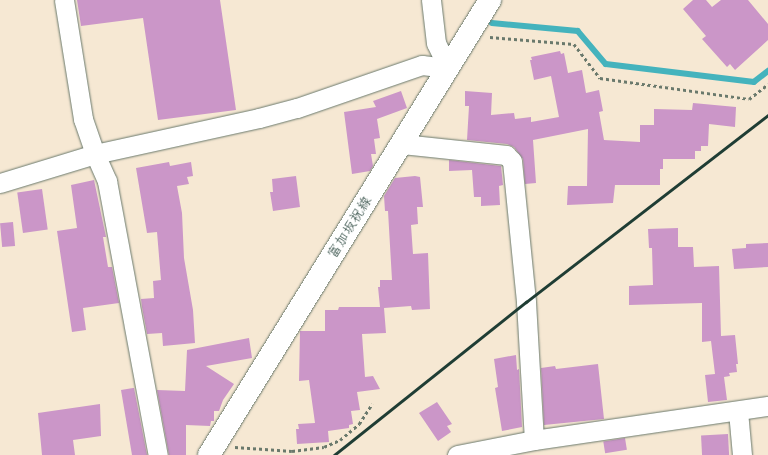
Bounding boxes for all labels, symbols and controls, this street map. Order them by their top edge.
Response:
street label: 富加坂祝線 [323,193,375,261]

